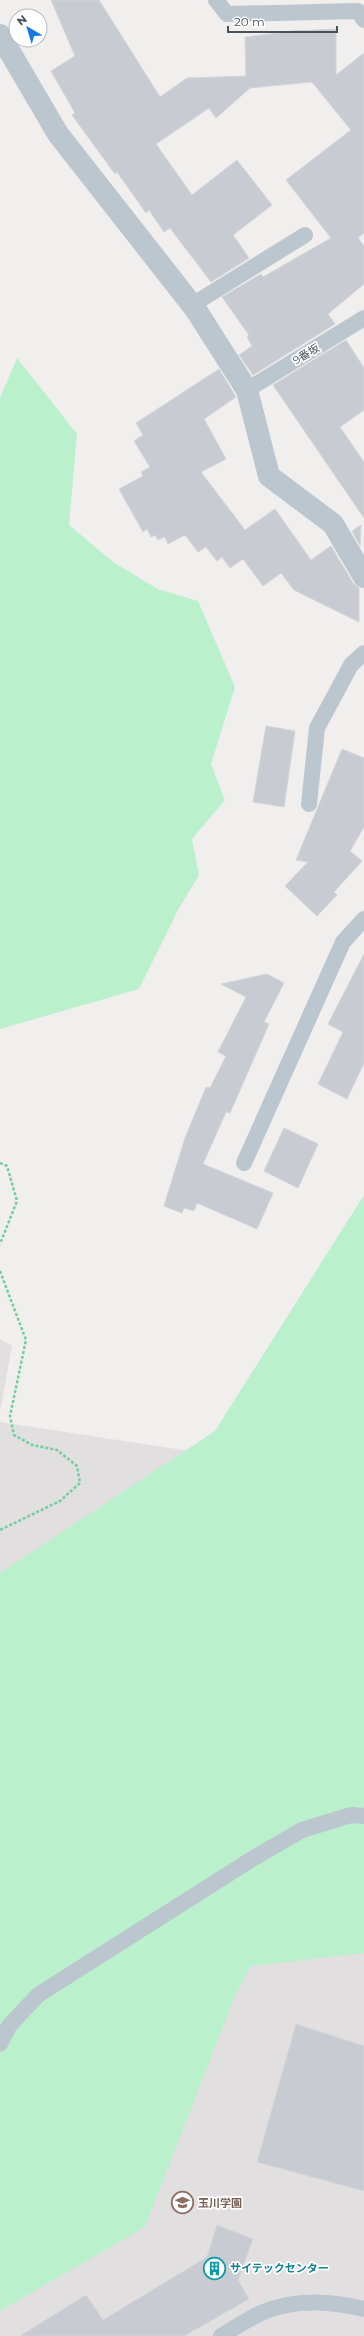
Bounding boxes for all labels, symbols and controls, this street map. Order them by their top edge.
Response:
north arrow [8,8,48,48]
scale bar [228,8,337,34]
text: N [14,12,30,28]
text: 20 m [234,14,265,29]
street label: 9番坂 [290,341,322,367]
school or university icon: 玉川学園 [169,2190,195,2216]
place label: 玉川学園 [198,2196,242,2210]
building icon: サイテックセンター [202,2255,228,2281]
place label: サイテックセンター [230,2261,329,2275]

